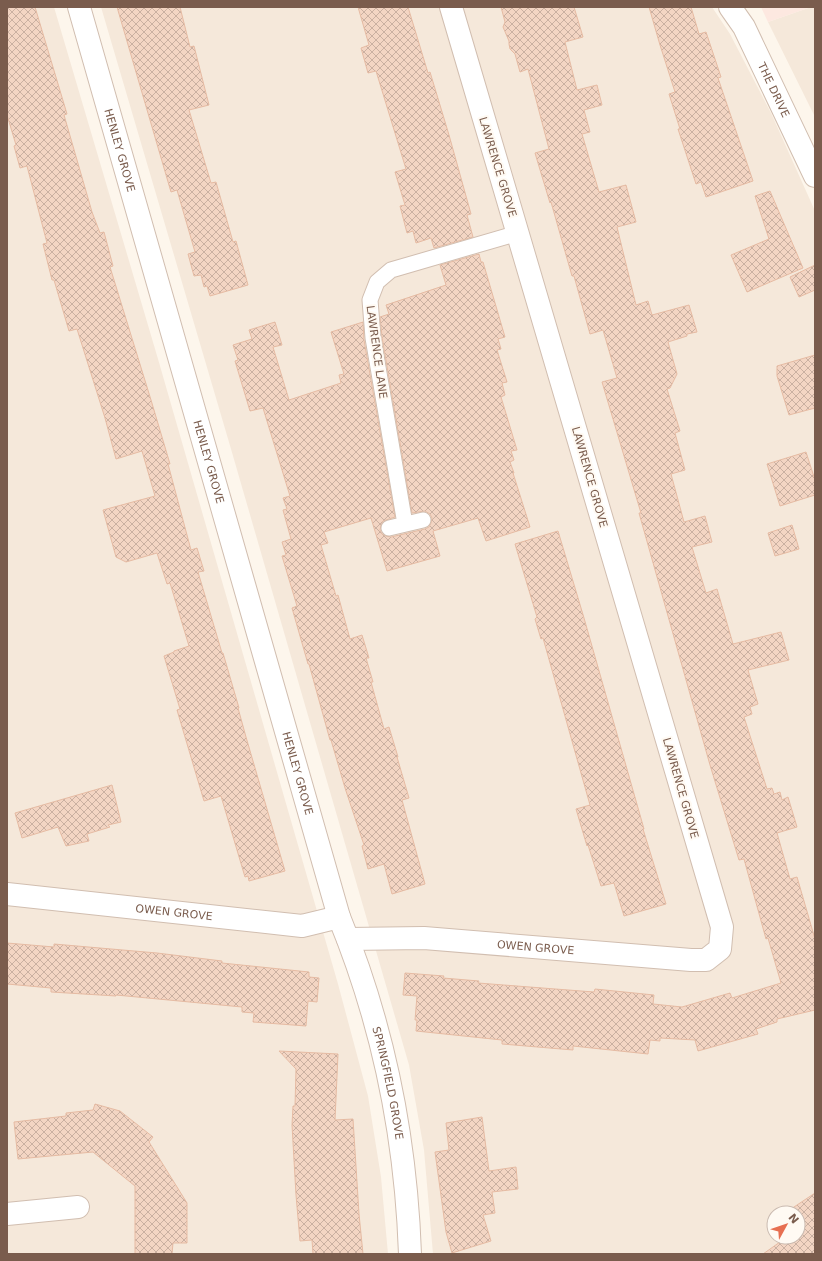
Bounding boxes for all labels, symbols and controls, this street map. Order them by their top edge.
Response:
street label: THE DRIVE [754,60,792,120]
street label: HENLEY GROVE [101,107,138,194]
street label: LAWRENCE GROVE [476,115,519,219]
street label: LAWRENCE LANE [364,305,390,400]
street label: HENLEY GROVE [190,419,227,505]
street label: LAWRENCE GROVE [569,425,610,529]
street label: HENLEY GROVE [279,730,316,817]
street label: LAWRENCE GROVE [660,736,701,840]
street label: OWEN GROVE [135,902,213,923]
street label: OWEN GROVE [496,938,575,957]
street label: SPRINGFIELD GROVE [369,1025,406,1141]
north arrow [766,1205,806,1245]
text: N [785,1211,801,1227]

